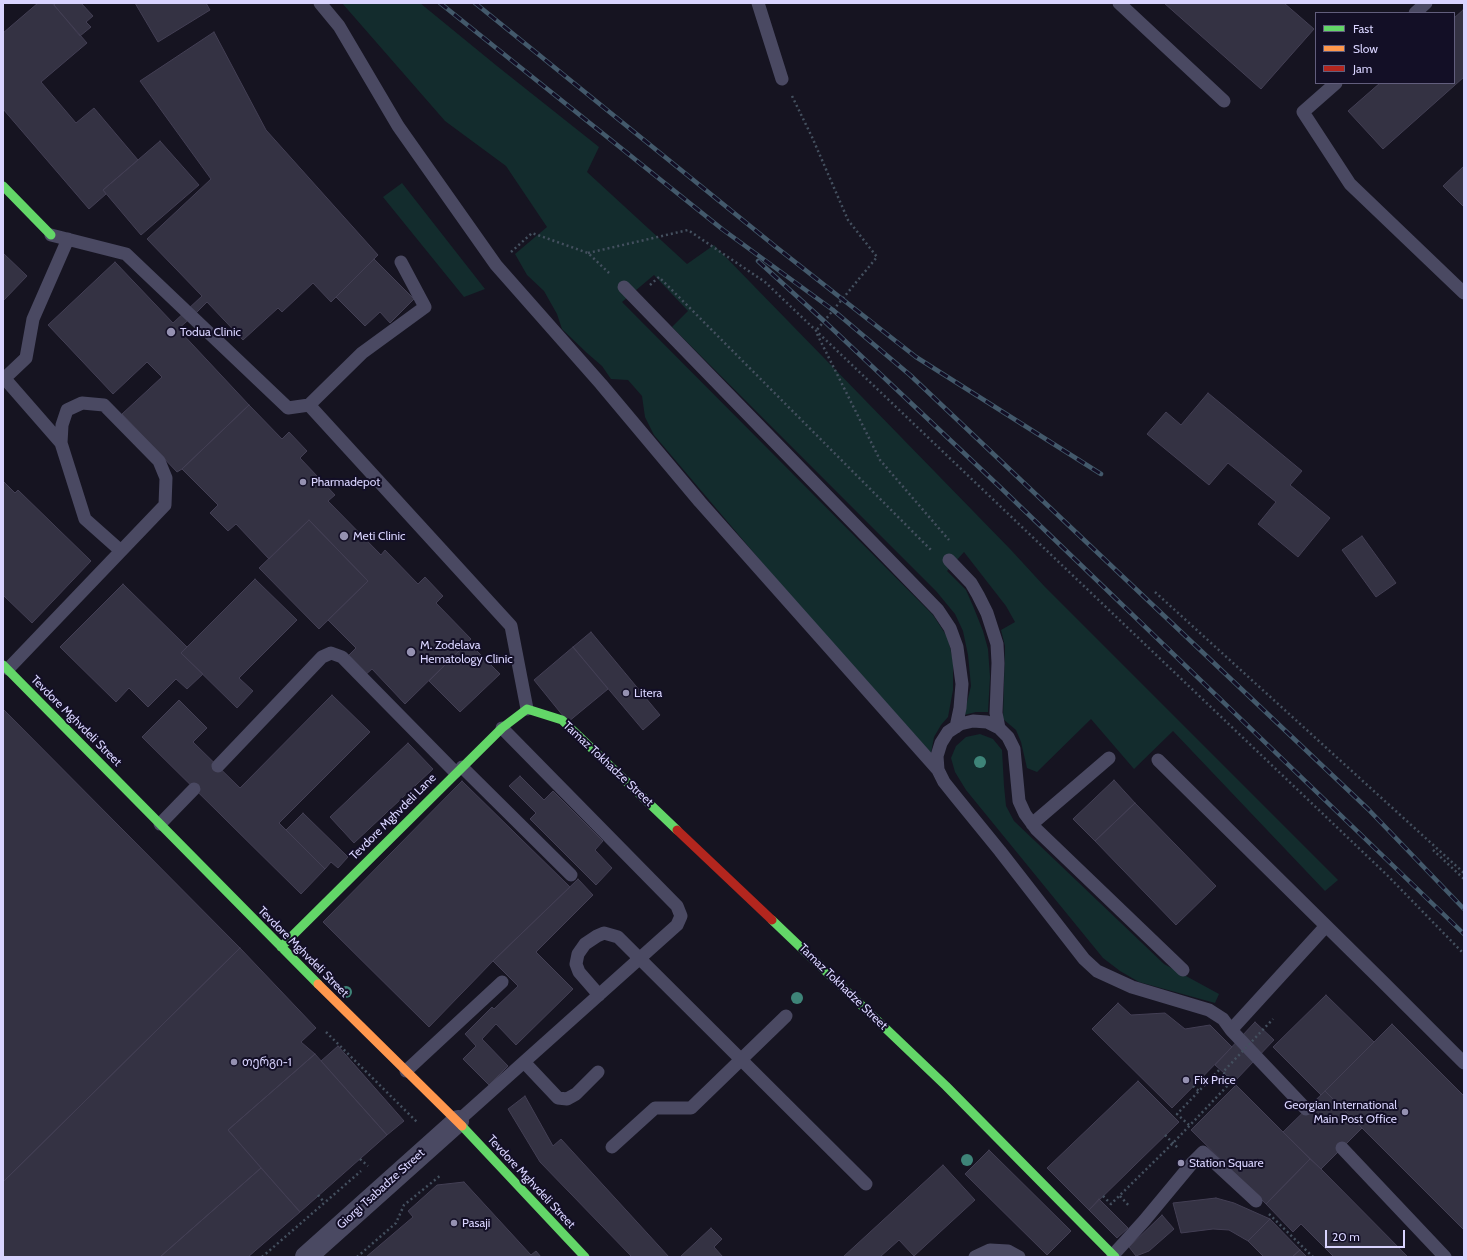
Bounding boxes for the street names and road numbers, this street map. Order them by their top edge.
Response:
street label: Tevdore Mghvdeli Street [28,673,124,769]
street label: Tamaz Tokhadze Street [560,719,656,809]
street label: Tevdore Mghvdeli Lane [347,771,439,863]
street label: Tevdore Mghvdeli Street [255,904,351,1000]
street label: Tamaz Tokhadze Street [796,941,890,1033]
street label: Tevdore Mghvdeli Street [484,1132,578,1232]
street label: Giorgi Tsabadze Street [334,1146,428,1232]

